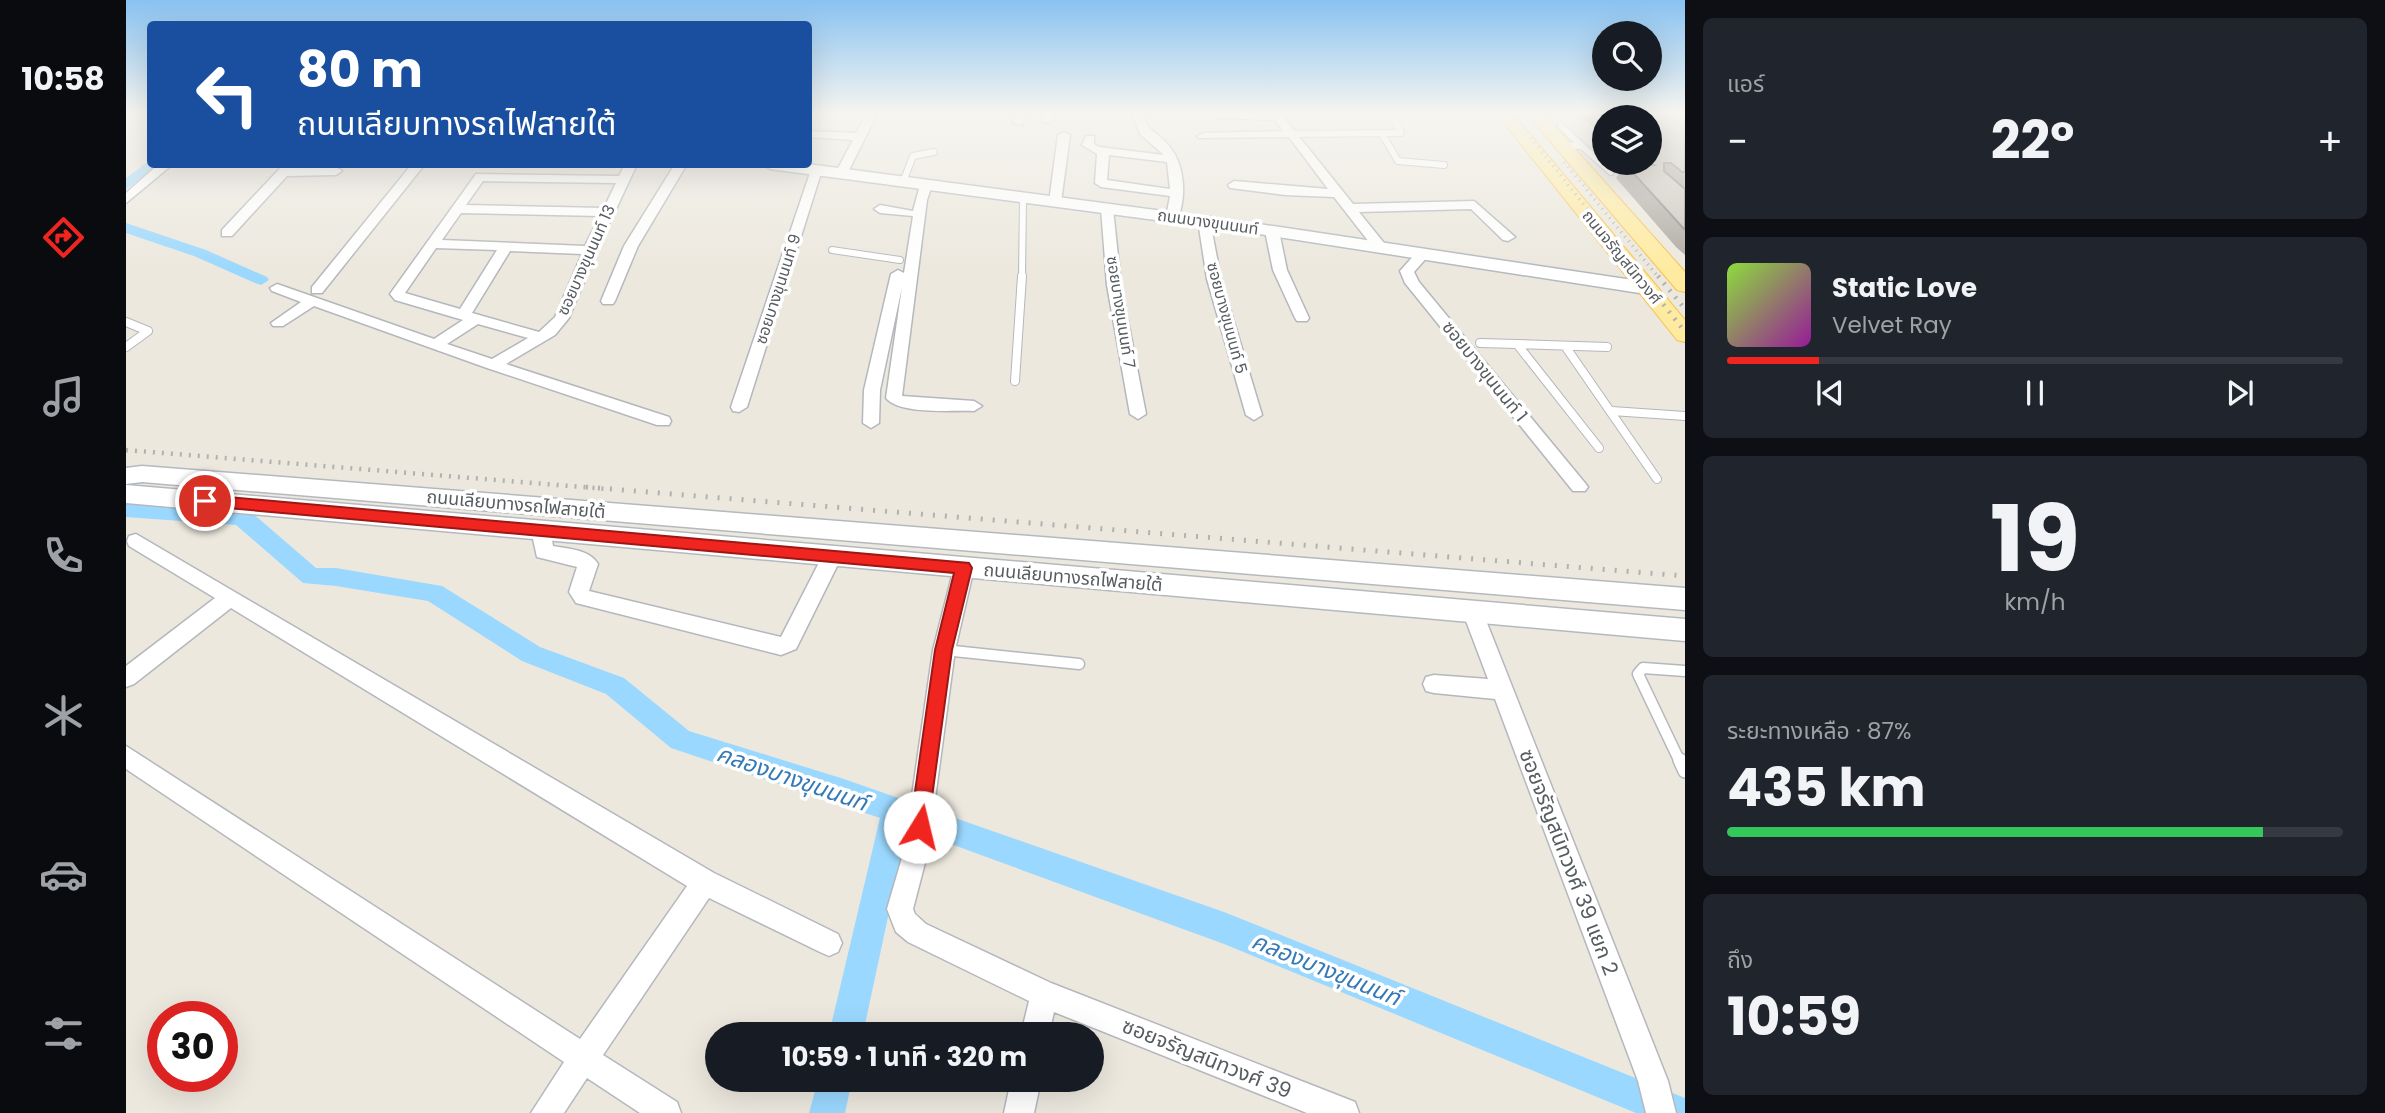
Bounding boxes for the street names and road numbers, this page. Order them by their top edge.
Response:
street label: ซอยบางขุนนนท์ 13 [551,201,621,319]
street label: ถนนบางขุนนนท์ [1156,204,1260,240]
street label: ถนนจรัญสนิทวงศ์ [1577,205,1667,309]
street label: ซอยบางขุนนนท์ 9 [749,231,807,347]
street label: ซอยบางขุนนนท์ 7 [1101,254,1141,370]
street label: ซอยบางขุนนนท์ 5 [1201,260,1253,376]
street label: ซอยบางขุนนนท์ 1 [1436,315,1534,427]
street label: ถนนเลียบทางรถไฟสายใต้ [425,484,607,524]
street label: ถนนเลียบทางรถไฟสายใต้ [982,557,1164,597]
street label: ซอยจรัญสนิทวงศ์ 39 แยก 2 [1512,745,1626,979]
street label: ซอยจรัญสนิทวงศ์ 39 [1118,1011,1296,1105]

